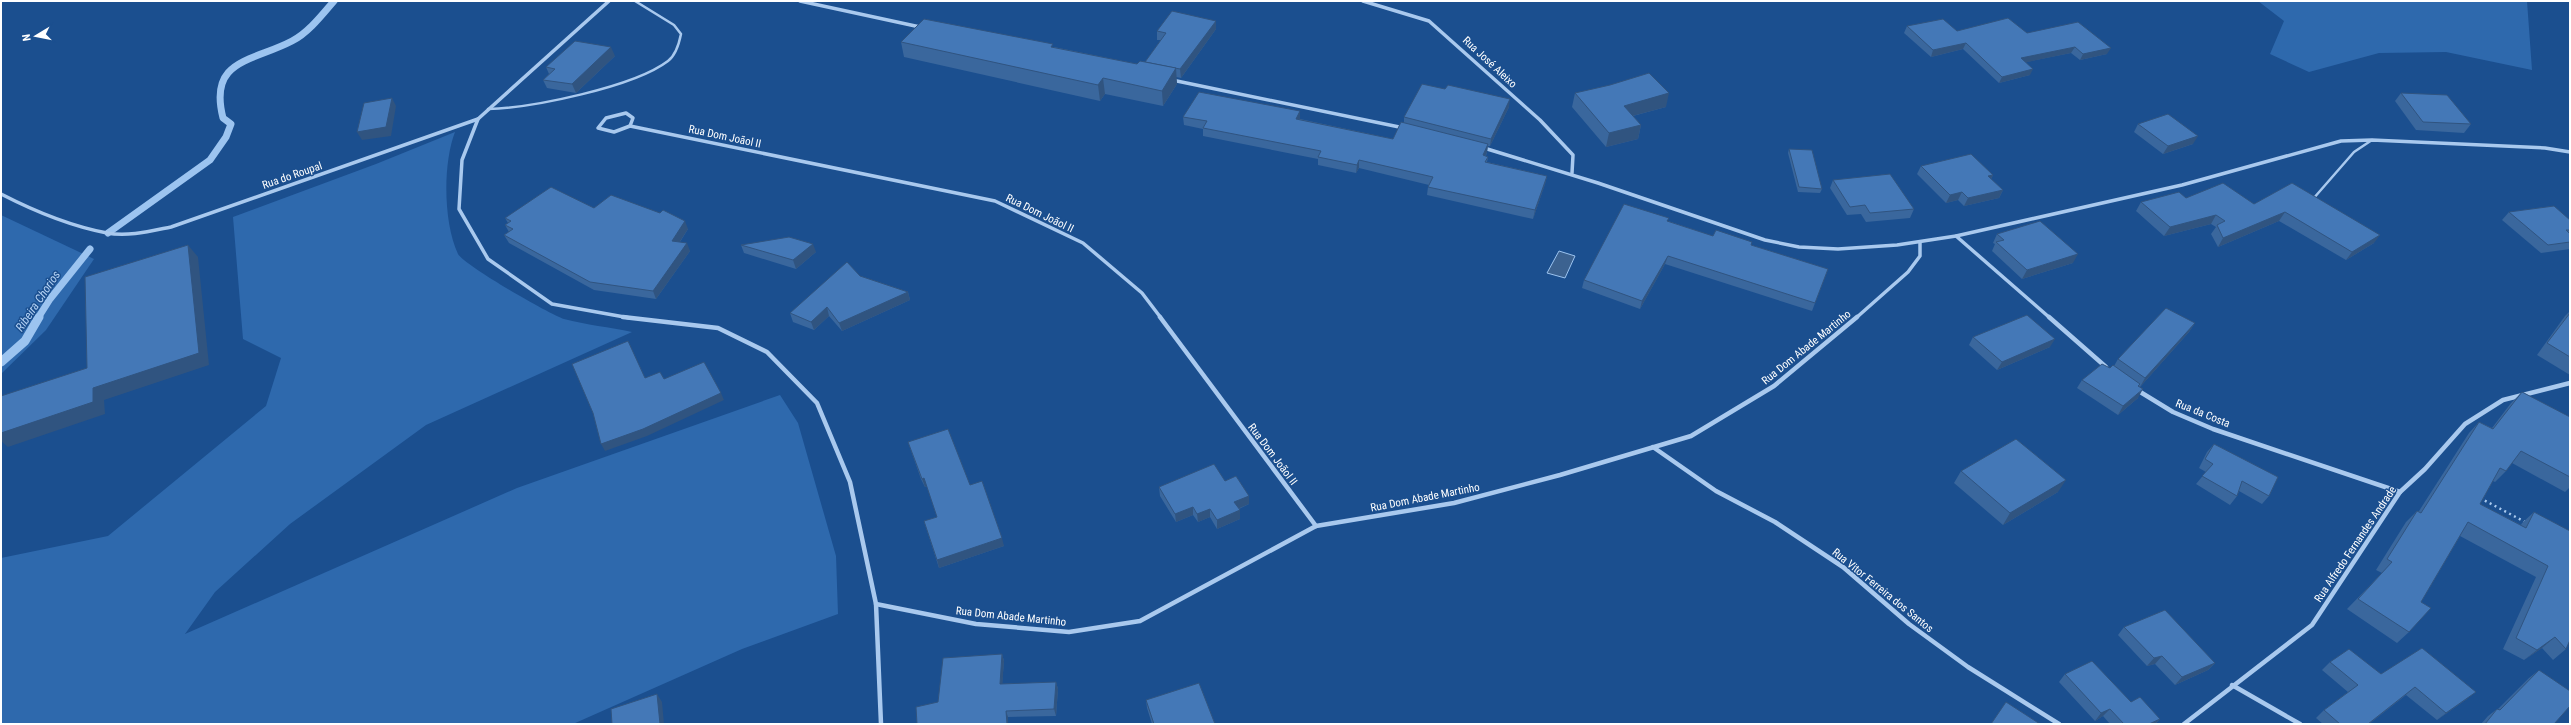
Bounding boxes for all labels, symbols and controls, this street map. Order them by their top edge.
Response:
north arrow [16,16,56,56]
text: N [20,33,34,42]
street label: Rua José Aleixo [1460,34,1520,91]
street label: Rua Dom Joãol II [687,122,762,151]
street label: Rua do Roupal [261,159,324,192]
street label: Rua Dom Joãol II [1004,191,1076,235]
water label: Ribeira Chorios [13,268,63,334]
street label: Rua Dom Abade Martinho [1759,307,1854,387]
street label: Rua da Costa [2174,397,2232,430]
street label: Rua Dom Joãol II [1245,421,1300,488]
street label: Rua Dom Abade Martinho [1369,480,1481,514]
street label: Rua Alfredo Fernandes Andrade [2312,484,2399,605]
street label: Rua Vitor Ferreira dos Santos [1830,546,1936,635]
street label: Rua Dom Abade Martinho [955,604,1067,629]

